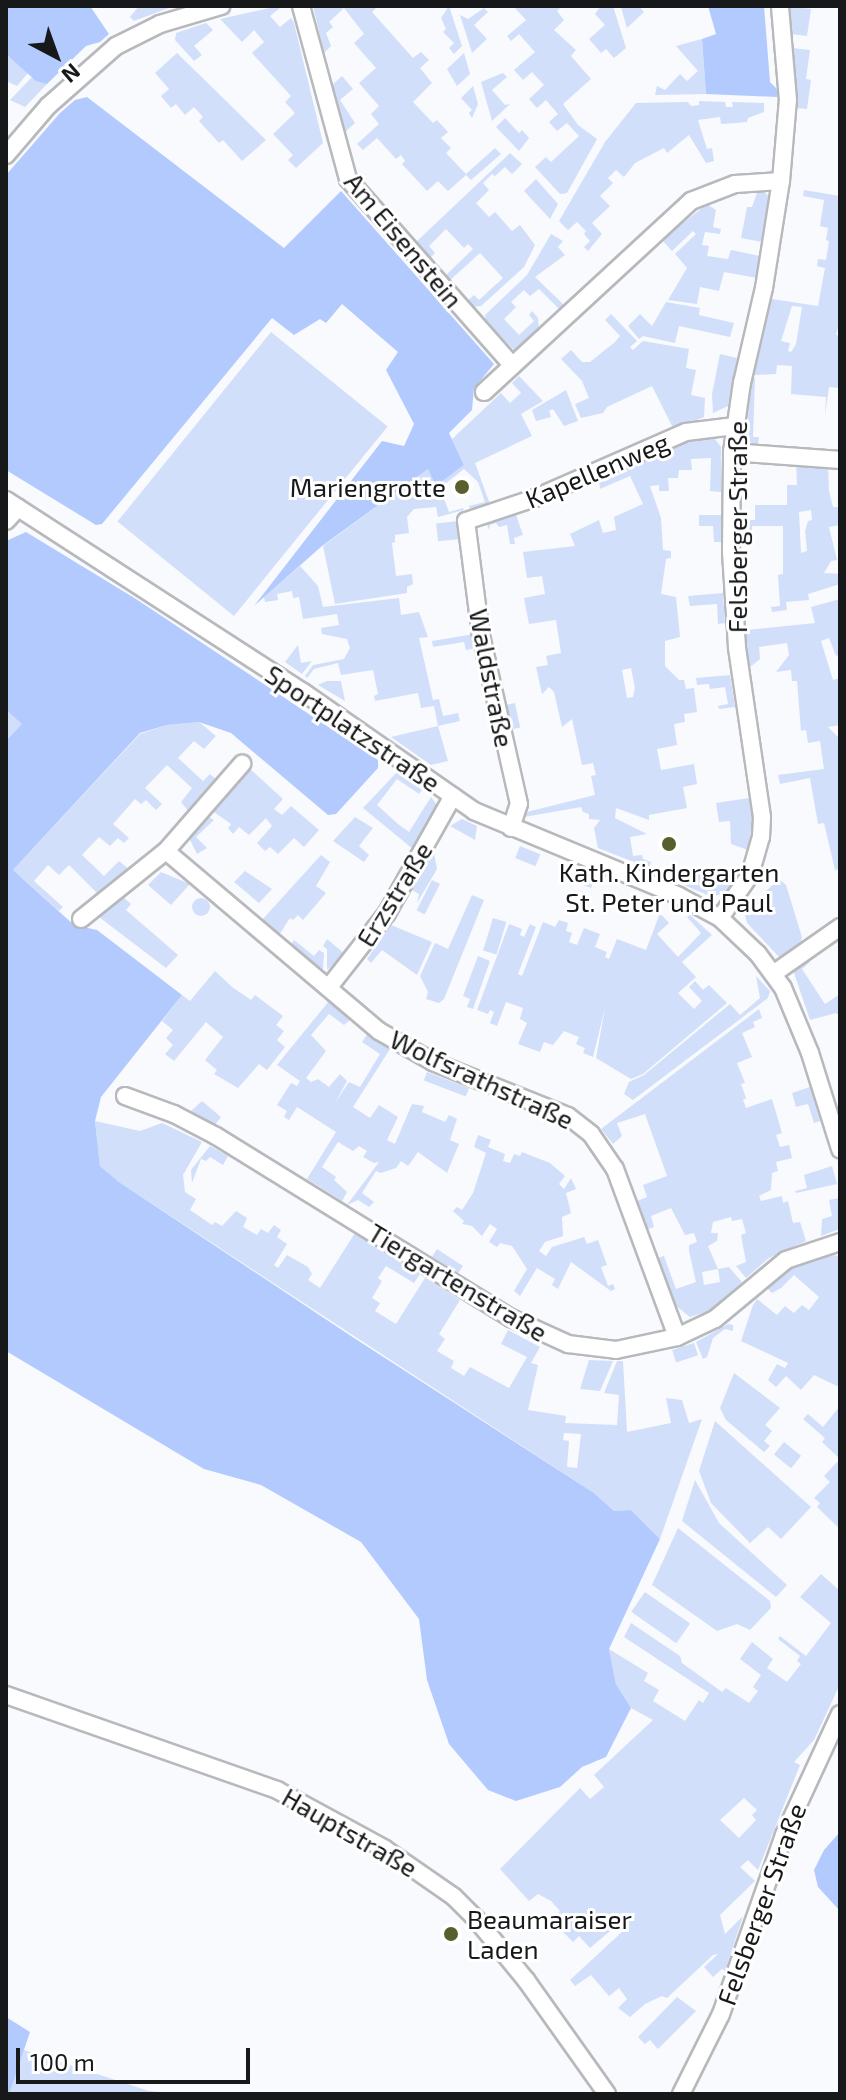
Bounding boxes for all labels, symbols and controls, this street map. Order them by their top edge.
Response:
north arrow [16,16,96,96]
text: N [57,59,86,89]
street label: Am Eisenstein [338,166,470,314]
street label: Felsberger Straße [721,421,753,633]
street label: Kapellenweg [520,426,674,514]
place label: Mariengrotte [290,471,446,503]
marker: Mariengrotte [453,478,471,496]
street label: Waldstraße [463,606,521,750]
street label: Sportplatzstraße [260,658,446,798]
marker: Kath. Kindergarten St. Peter und Paul [660,835,678,853]
street label: Erzstraße [350,836,438,952]
place label: Kath. Kindergarten St. Peter und Paul [559,856,779,918]
street label: Wolfsrathstraße [385,1023,579,1135]
street label: Tiergartenstraße [363,1216,553,1348]
street label: Hauptstraße [277,1781,423,1883]
street label: Felsberger Straße [710,1799,812,2009]
place label: Beaumaraiser Laden [467,1903,632,1964]
marker: Beaumaraiser Laden [442,1925,460,1943]
scale bar [20,2032,254,2082]
text: 100 m [30,2047,95,2076]

